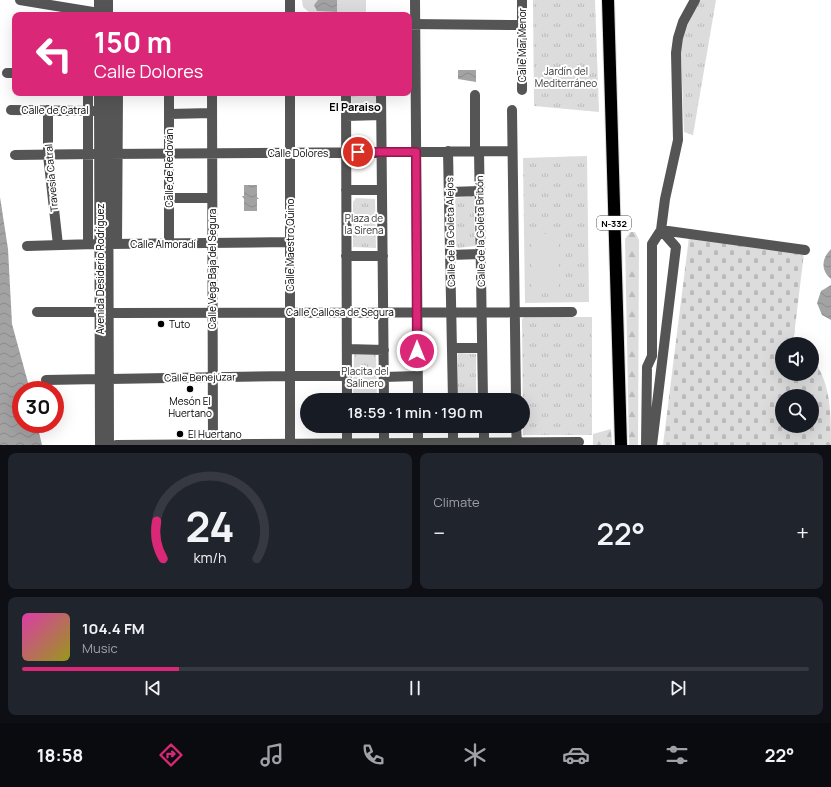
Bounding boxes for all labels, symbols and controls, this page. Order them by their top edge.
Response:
street label: Calle Mar Menor [515,7,529,82]
text: 150 m [94,23,172,61]
icon: left [28,28,80,80]
text: Calle Dolores [94,59,203,83]
park label: Jardín del Mediterráneo [535,64,597,90]
district label: El Paraiso [329,99,381,114]
street label: Calle de Catral [21,103,89,117]
street label: Calle de Redován [162,128,176,208]
pin [341,135,375,169]
icon: arrive [347,141,369,163]
street label: Travesía Catral [41,143,61,213]
street label: Calle Dolores [268,146,328,160]
street label: Calle de la Goleta Bribón [472,175,488,287]
street label: Calle de la Goleta Alejos [442,177,458,287]
street label: Calle Maestro Quino [283,198,297,292]
street label: Avenida Desiderio Rodríguez [93,203,107,335]
street label: Calle Vega Baja del Segura [205,209,219,329]
park label: Plaza de la Sirena [344,211,384,237]
road number: N-332 [597,216,631,230]
street label: Calle Almoradí [130,237,196,251]
street label: Calle Callosa de Segura [286,305,394,319]
place label: Tuto [169,317,190,331]
marker: Tuto [156,319,166,329]
position arrow [396,330,438,372]
map controls [775,337,819,433]
button: sound [775,337,819,381]
park label: Placita del Salinero [341,364,389,390]
street label: Calle Benejúzar [164,369,236,385]
speed limit sign: 30 [12,381,64,433]
marker: Mesón El Huertano [185,384,195,394]
button: search [775,389,819,433]
place label: Mesón El Huertano [168,394,212,420]
text: 18:59 · 1 min · 190 m [347,402,483,423]
place label: El Huertano [188,427,242,441]
marker: El Huertano [175,429,185,439]
text: Climate [434,493,480,511]
text: 24 [185,498,234,554]
text: 22° [596,513,645,554]
text: − [434,518,445,548]
text: + [796,518,809,548]
text: km/h [193,548,226,567]
text: 104.4 FM [82,618,145,639]
text: Music [82,639,118,657]
icon: previous [142,677,164,699]
icon: pause [404,677,426,699]
icon: next [667,677,689,699]
icon: directions [157,741,185,769]
icon: music [258,741,286,769]
icon: phone [359,741,387,769]
icon: climate [461,741,489,769]
icon: car [562,741,590,769]
icon: filters [663,741,691,769]
text: 18:58 [37,743,83,767]
text: 22° [765,743,794,767]

